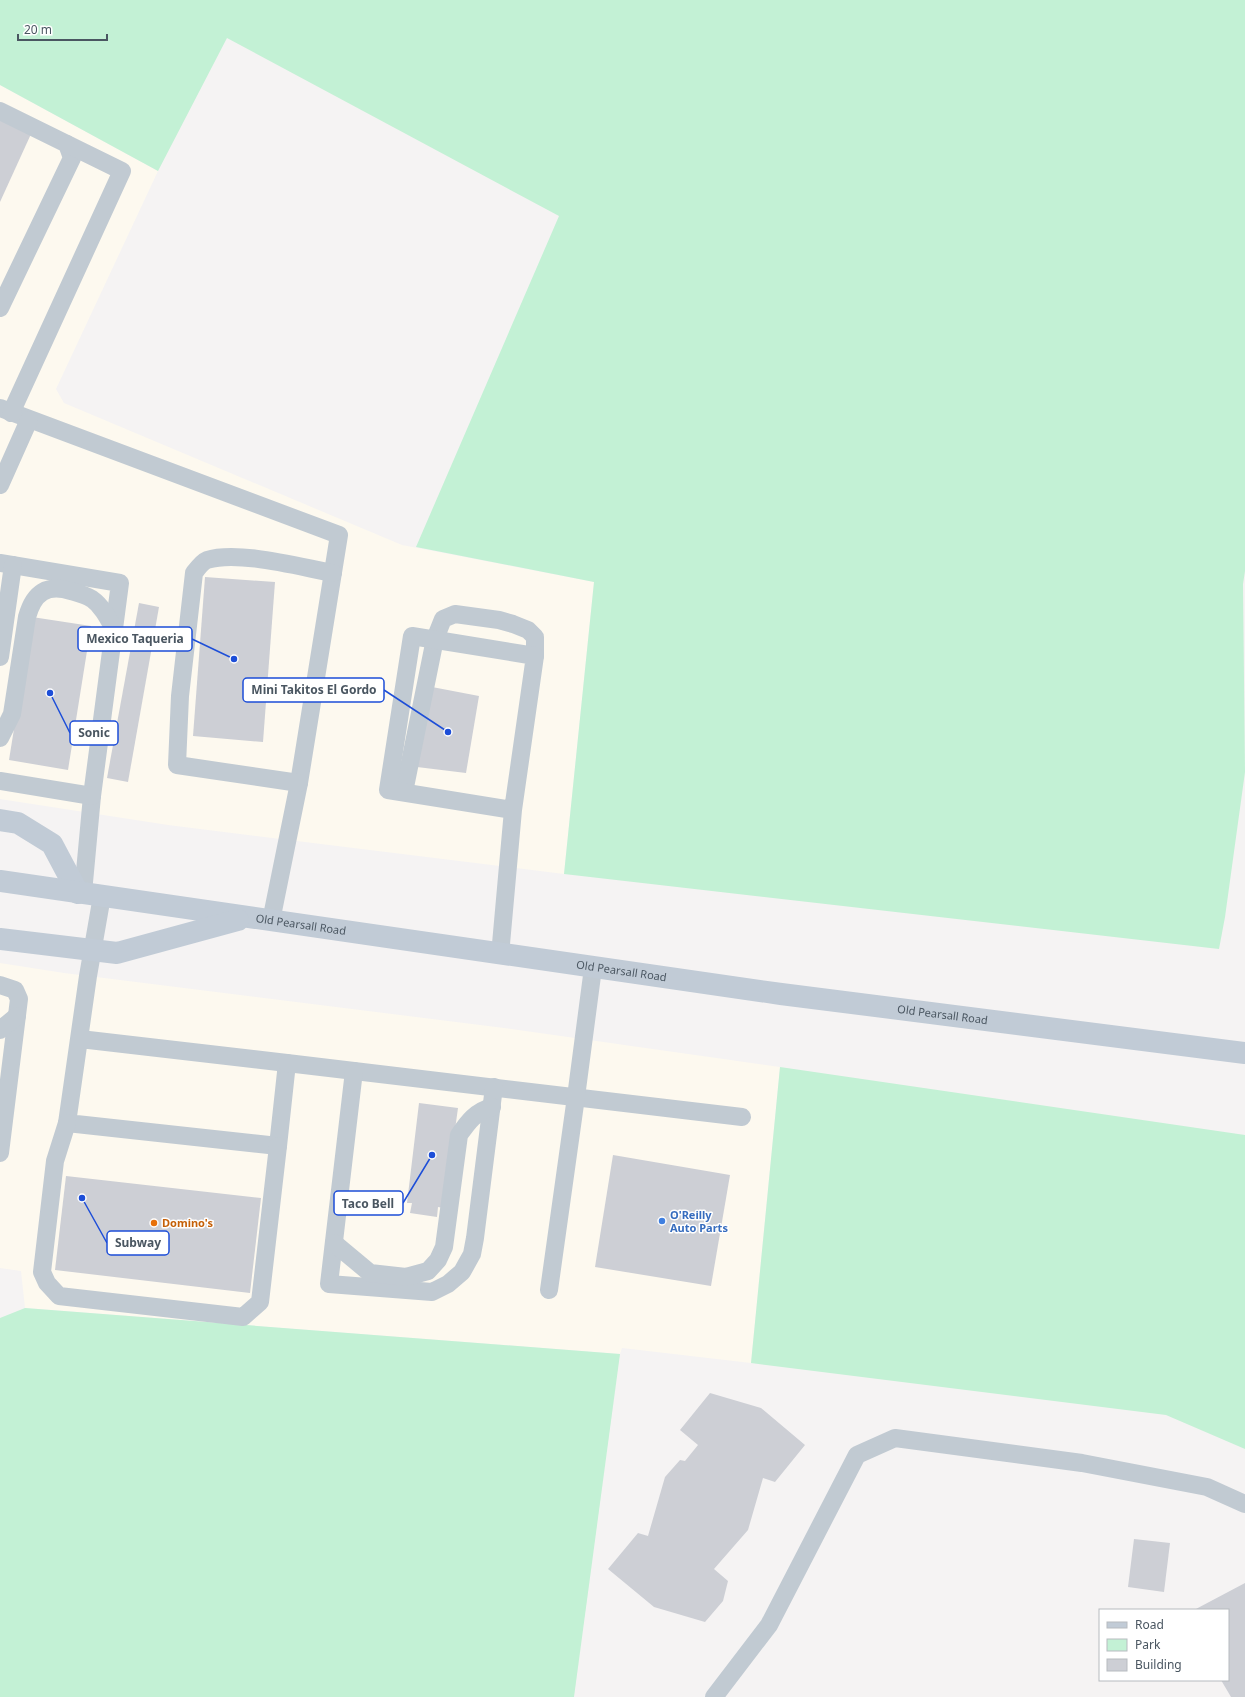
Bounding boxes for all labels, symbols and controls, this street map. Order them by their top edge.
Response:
scale bar [18,16,107,42]
text: 20 m [24,21,52,38]
callout: Mexico Taqueria [78,627,192,651]
text: Mexico Taqueria [86,630,184,647]
callout: Mini Takitos El Gordo [243,678,384,702]
text: Mini Takitos El Gordo [251,681,377,698]
callout: Sonic [70,721,118,745]
text: Sonic [78,724,110,741]
street label: Old Pearsall Road [255,910,347,938]
street label: Old Pearsall Road [575,956,668,984]
street label: Old Pearsall Road [896,1001,989,1027]
callout: Taco Bell [334,1191,403,1215]
text: Taco Bell [342,1195,394,1212]
place label: O'Reilly Auto Parts [670,1207,728,1235]
place label: Domino's [162,1215,213,1230]
marker: O'Reilly Auto Parts [657,1216,667,1226]
marker: Domino's [149,1218,159,1228]
callout: Subway [107,1231,169,1255]
text: Subway [115,1234,161,1251]
legend [1099,1609,1229,1681]
text: Road [1135,1616,1164,1633]
text: Park [1135,1636,1161,1653]
text: Building [1135,1656,1182,1673]

